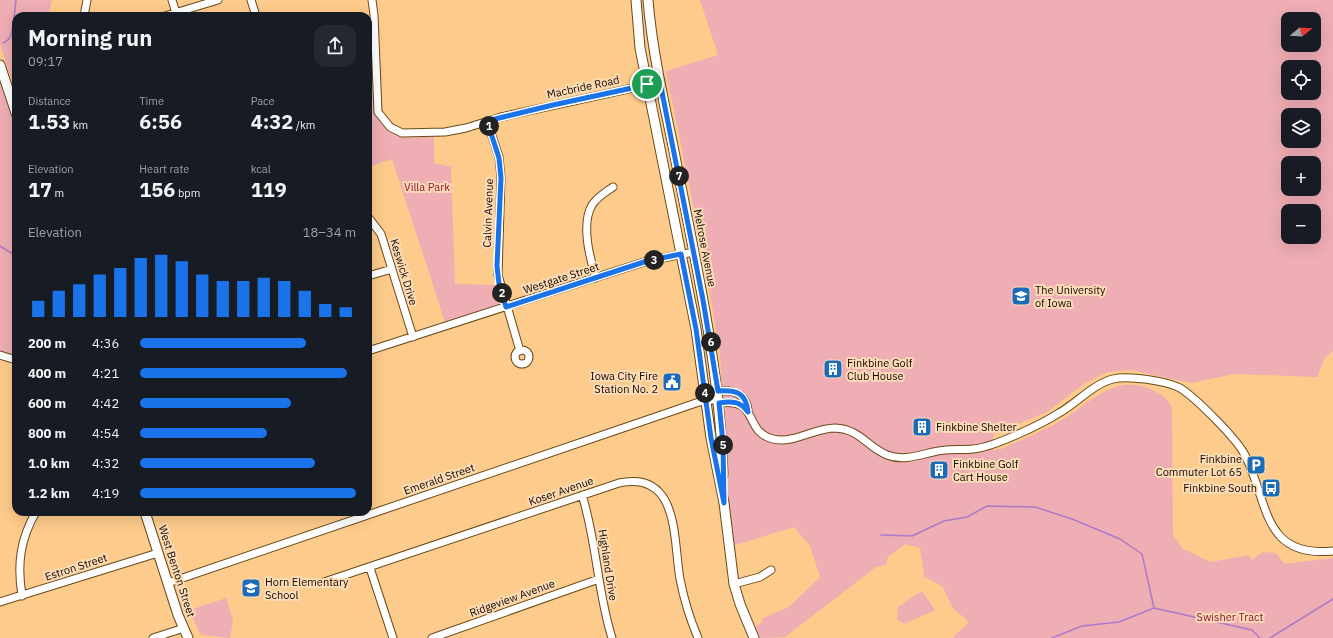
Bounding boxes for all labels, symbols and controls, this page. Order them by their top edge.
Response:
north arrow [1281,12,1321,52]
map controls [1281,12,1321,244]
text: Morning run [28,23,152,52]
button: share [314,25,356,67]
text: 09:17 [28,53,63,70]
button: locate [1281,60,1321,100]
pin [630,67,664,101]
street label: Macbride Road [545,72,621,102]
icon: arrive [636,73,658,95]
text: Distance [28,94,71,108]
text: Time [139,94,164,108]
text: Pace [251,94,275,108]
text: 1.53 [28,108,70,135]
text: 6:56 [139,108,182,135]
text: 4:32 [251,108,293,135]
button: layers [1281,108,1321,148]
pin: 1 [479,116,499,136]
text: km [70,118,88,132]
text: /km [293,118,315,132]
text: 1 [486,119,492,133]
button: + [1281,156,1321,196]
text: Elevation [28,162,74,176]
text: Heart rate [139,162,189,176]
text: kcal [251,162,271,176]
pin: 7 [669,166,689,186]
text: 7 [676,169,682,183]
text: 17 [28,176,52,203]
text: 156 [139,176,175,203]
text: 119 [251,176,287,203]
street label: Calvin Avenue [480,178,496,248]
park label: Villa Park [404,180,450,194]
text: m [52,186,64,200]
text: bpm [175,186,200,200]
button: − [1281,204,1321,244]
street label: Melrose Avenue [691,208,719,288]
text: Elevation [28,224,82,241]
text: 18–34 m [303,224,356,241]
street label: Keswick Drive [387,237,421,307]
pin: 3 [644,250,664,270]
text: 3 [651,253,657,267]
street label: Westgate Street [521,259,601,297]
pin: 2 [492,283,512,303]
place label: The University of Iowa [1035,283,1106,310]
school or university icon: The University of Iowa [1010,285,1032,307]
text: 2 [499,286,505,300]
pin: 6 [701,332,721,352]
text: 200 m [28,335,66,352]
text: 4:36 [92,335,119,352]
text: 6 [708,335,714,349]
place label: Finkbine Golf Club House [847,356,913,383]
building icon: Finkbine Golf Club House [822,358,844,380]
text: 400 m [28,365,66,382]
text: 4:21 [92,365,119,382]
place label: Iowa City Fire Station No. 2 [590,369,658,396]
public building icon: Iowa City Fire Station No. 2 [661,371,683,393]
pin: 4 [695,383,715,403]
text: 4 [702,386,708,400]
text: 600 m [28,395,66,412]
text: 4:42 [92,395,119,412]
building icon: Finkbine Shelter [911,416,933,438]
place label: Finkbine Shelter [936,420,1016,434]
text: 800 m [28,425,66,442]
text: 4:54 [92,425,119,442]
pin: 5 [713,435,733,455]
text: 5 [720,438,726,452]
place label: Finkbine Commuter Lot 65 [1156,452,1242,479]
parking icon: Finkbine Commuter Lot 65 [1245,454,1267,476]
text: 1.0 km [28,455,70,472]
text: 4:32 [92,455,119,472]
place label: Finkbine Golf Cart House [953,457,1019,484]
building icon: Finkbine Golf Cart House [928,459,950,481]
street label: Emerald Street [402,460,476,498]
street label: Koser Avenue [527,473,595,509]
bus stop icon: Finkbine South [1260,477,1282,499]
place label: Finkbine South [1183,481,1257,495]
text: 1.2 km [28,485,70,502]
text: 4:19 [92,485,119,502]
street label: West Benton Street [156,523,199,619]
street label: Highland Drive [595,528,621,602]
street label: Estron Street [43,550,109,584]
place label: Horn Elementary School [265,575,349,602]
street label: Ridgeview Avenue [467,576,557,620]
school or university icon: Horn Elementary School [240,577,262,599]
park label: Swisher Tract [1197,610,1264,624]

